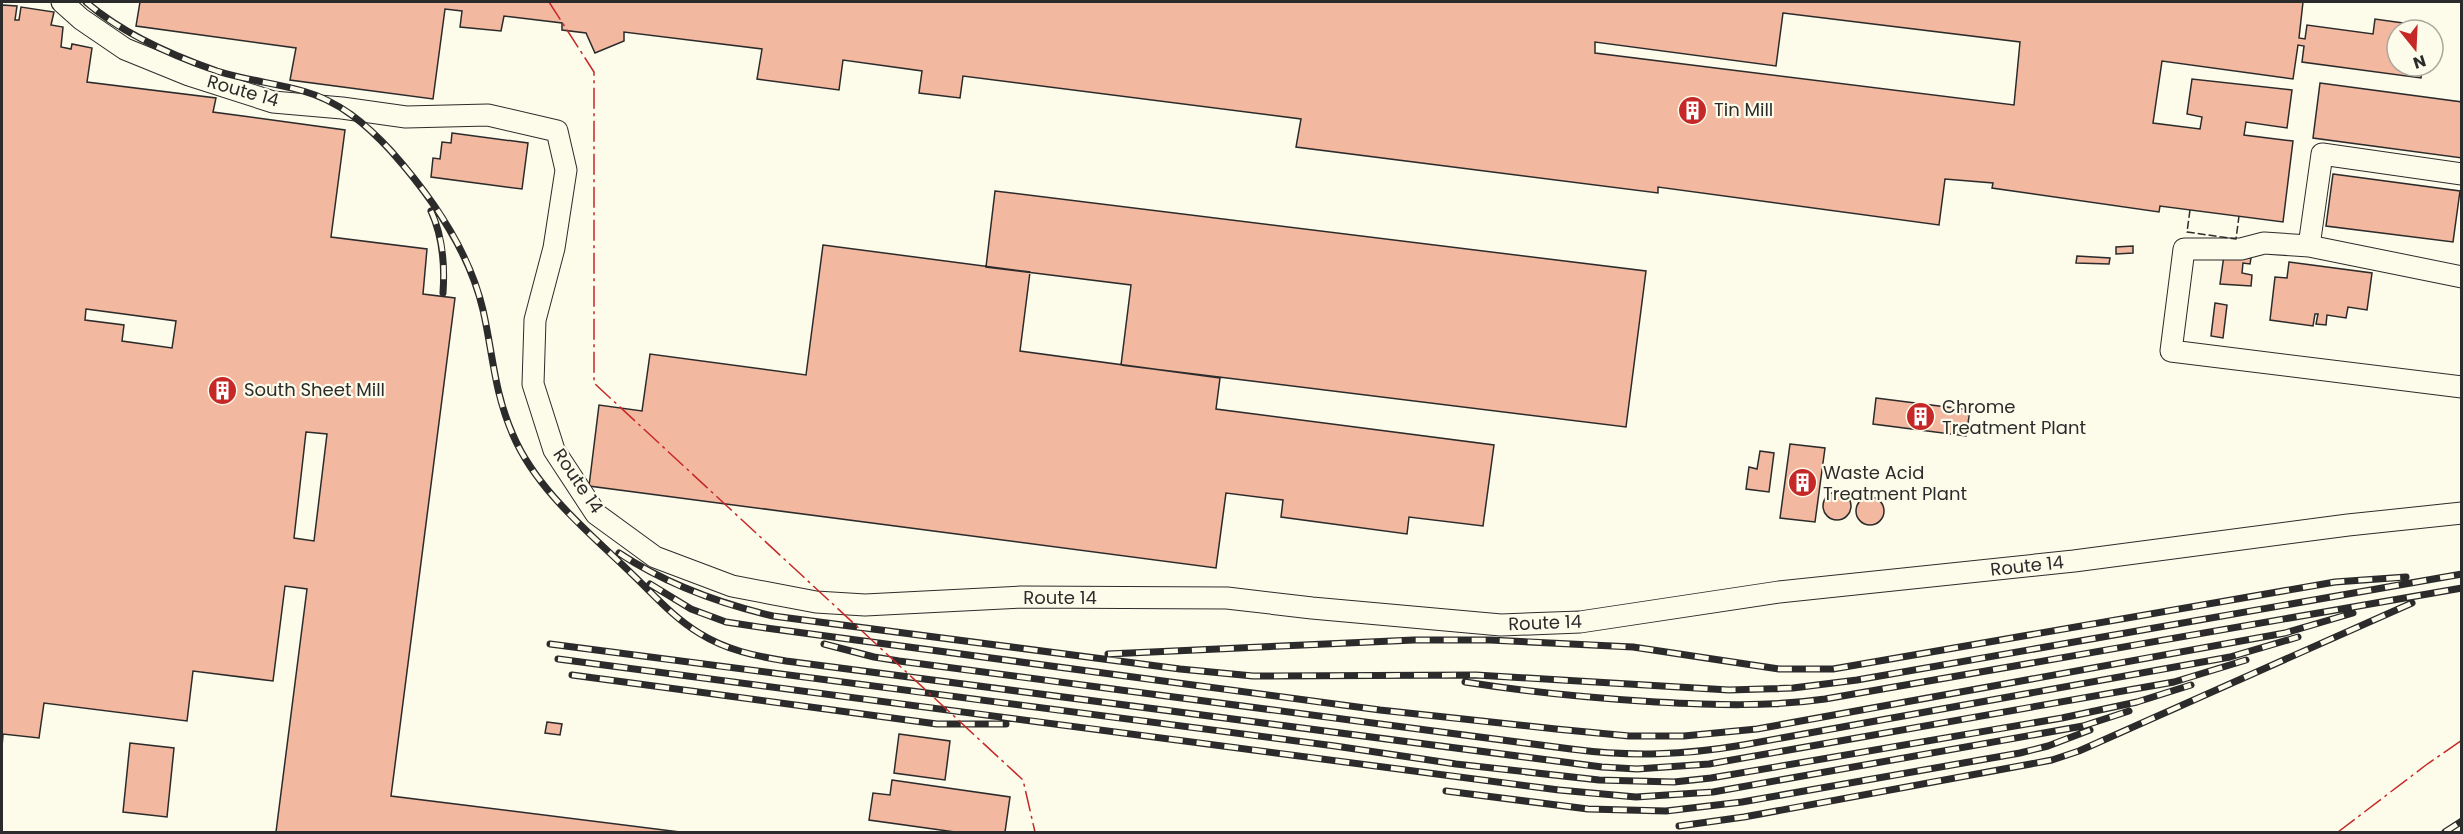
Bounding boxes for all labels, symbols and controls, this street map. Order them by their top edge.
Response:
north arrow [2385,18,2445,78]
text: N [2410,49,2429,75]
street label: Route 14 [204,68,282,113]
building icon: Tin Mill [1677,94,1709,126]
place label: Tin Mill [1714,97,1773,122]
building icon: South Sheet Mill [207,374,239,406]
place label: South Sheet Mill [244,377,385,402]
place label: Chrome Treatment Plant [1942,394,2086,440]
building icon: Chrome Treatment Plant [1905,401,1937,433]
street label: Route 14 [547,443,609,518]
place label: Waste Acid Treatment Plant [1823,460,1967,506]
building icon: Waste Acid Treatment Plant [1786,467,1818,499]
street label: Route 14 [1989,549,2065,582]
street label: Route 14 [1023,585,1097,610]
street label: Route 14 [1508,609,1582,636]

